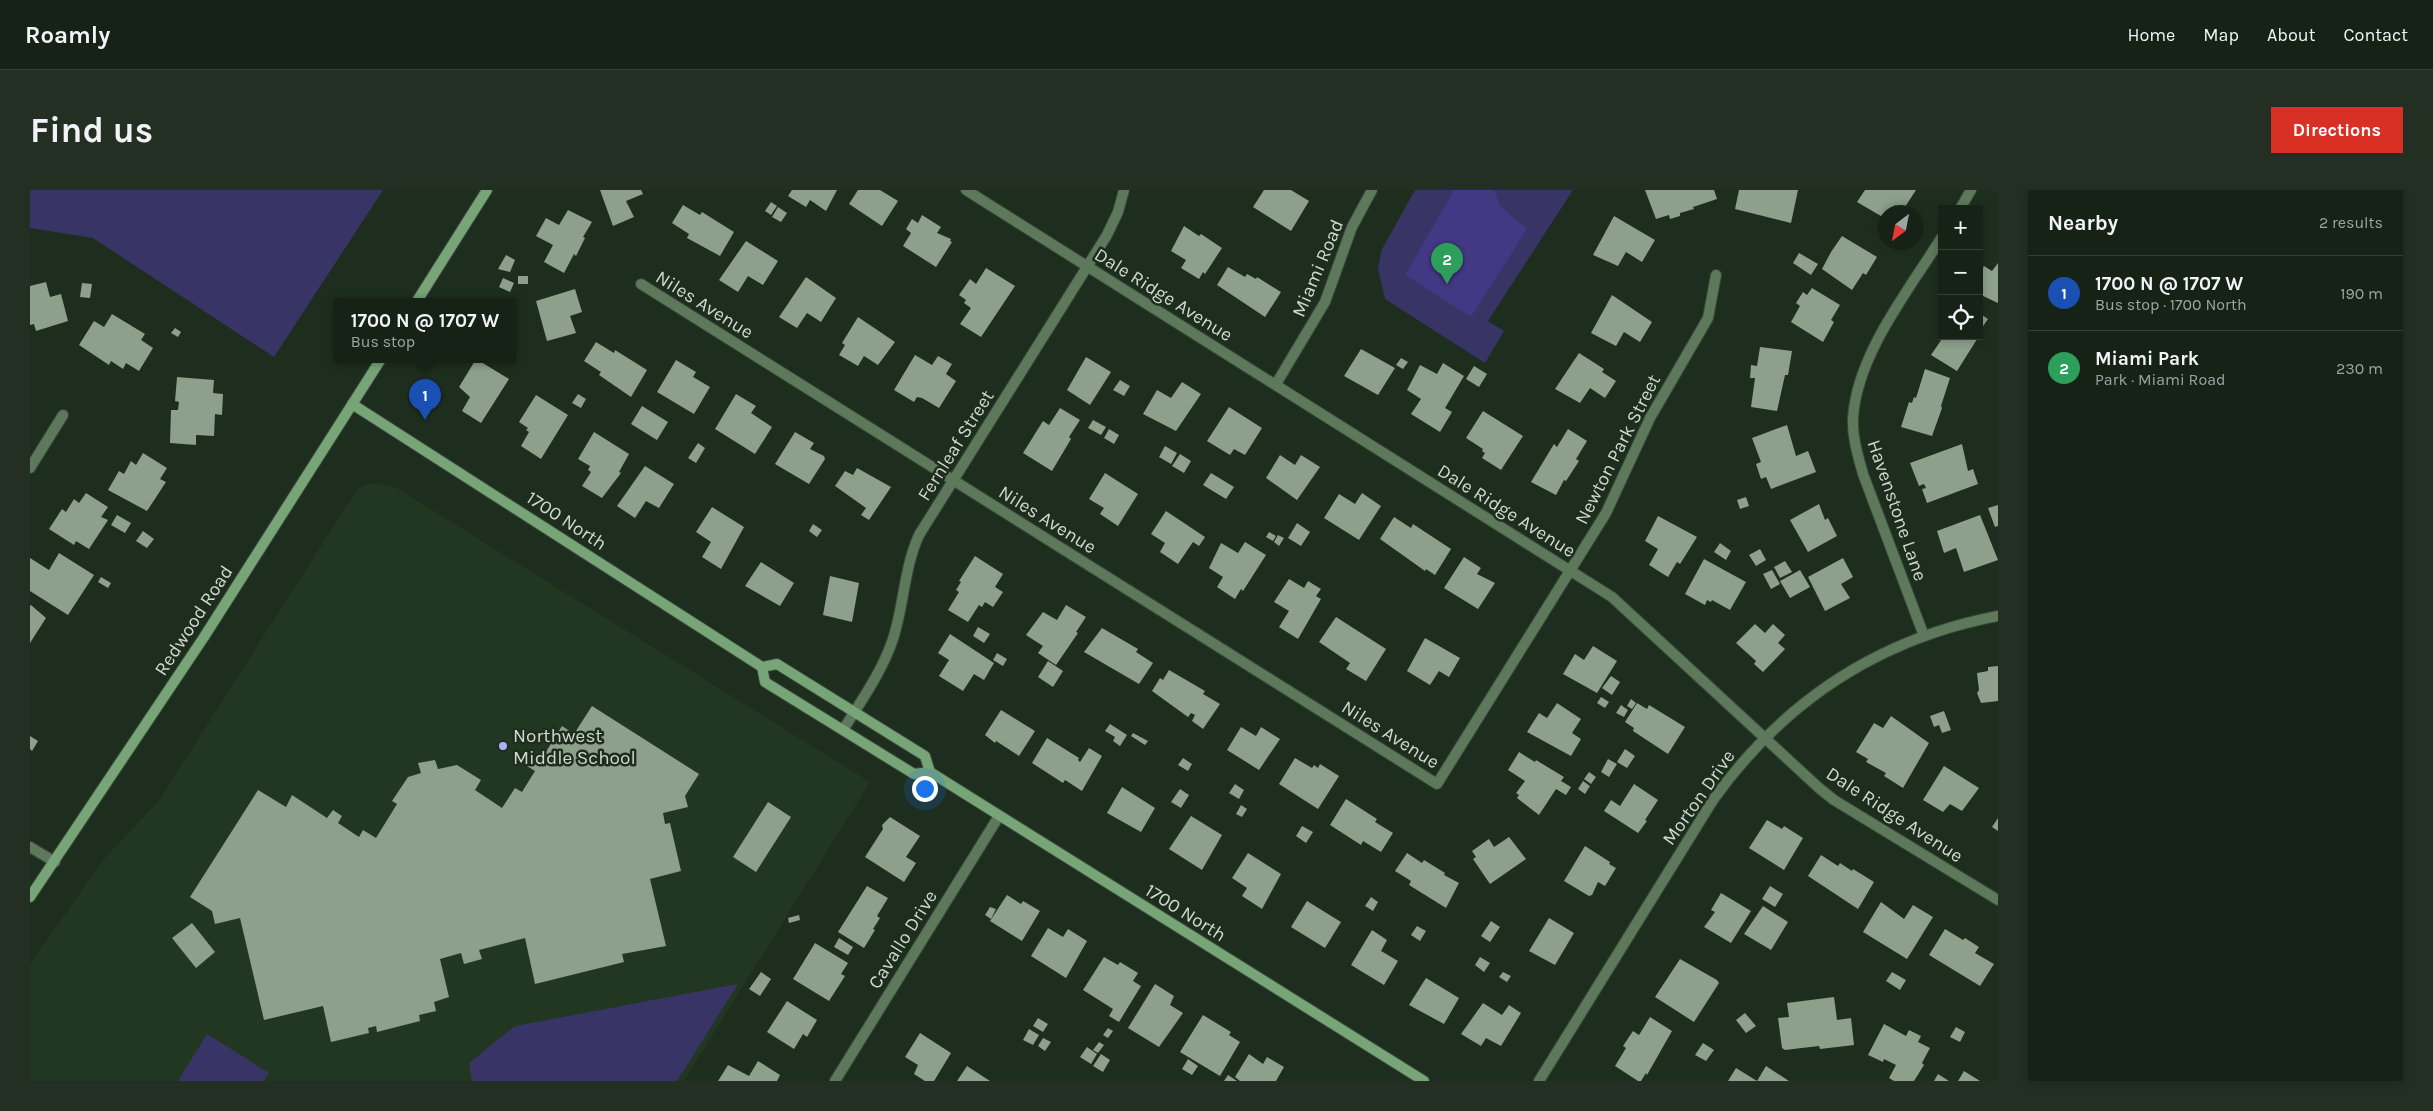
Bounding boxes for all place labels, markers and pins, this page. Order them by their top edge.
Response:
pin: 2 [1431,243,1463,284]
pin: 1 [409,379,441,420]
place label: Northwest Middle School [513,725,636,769]
marker: Northwest Middle School [497,740,509,752]

